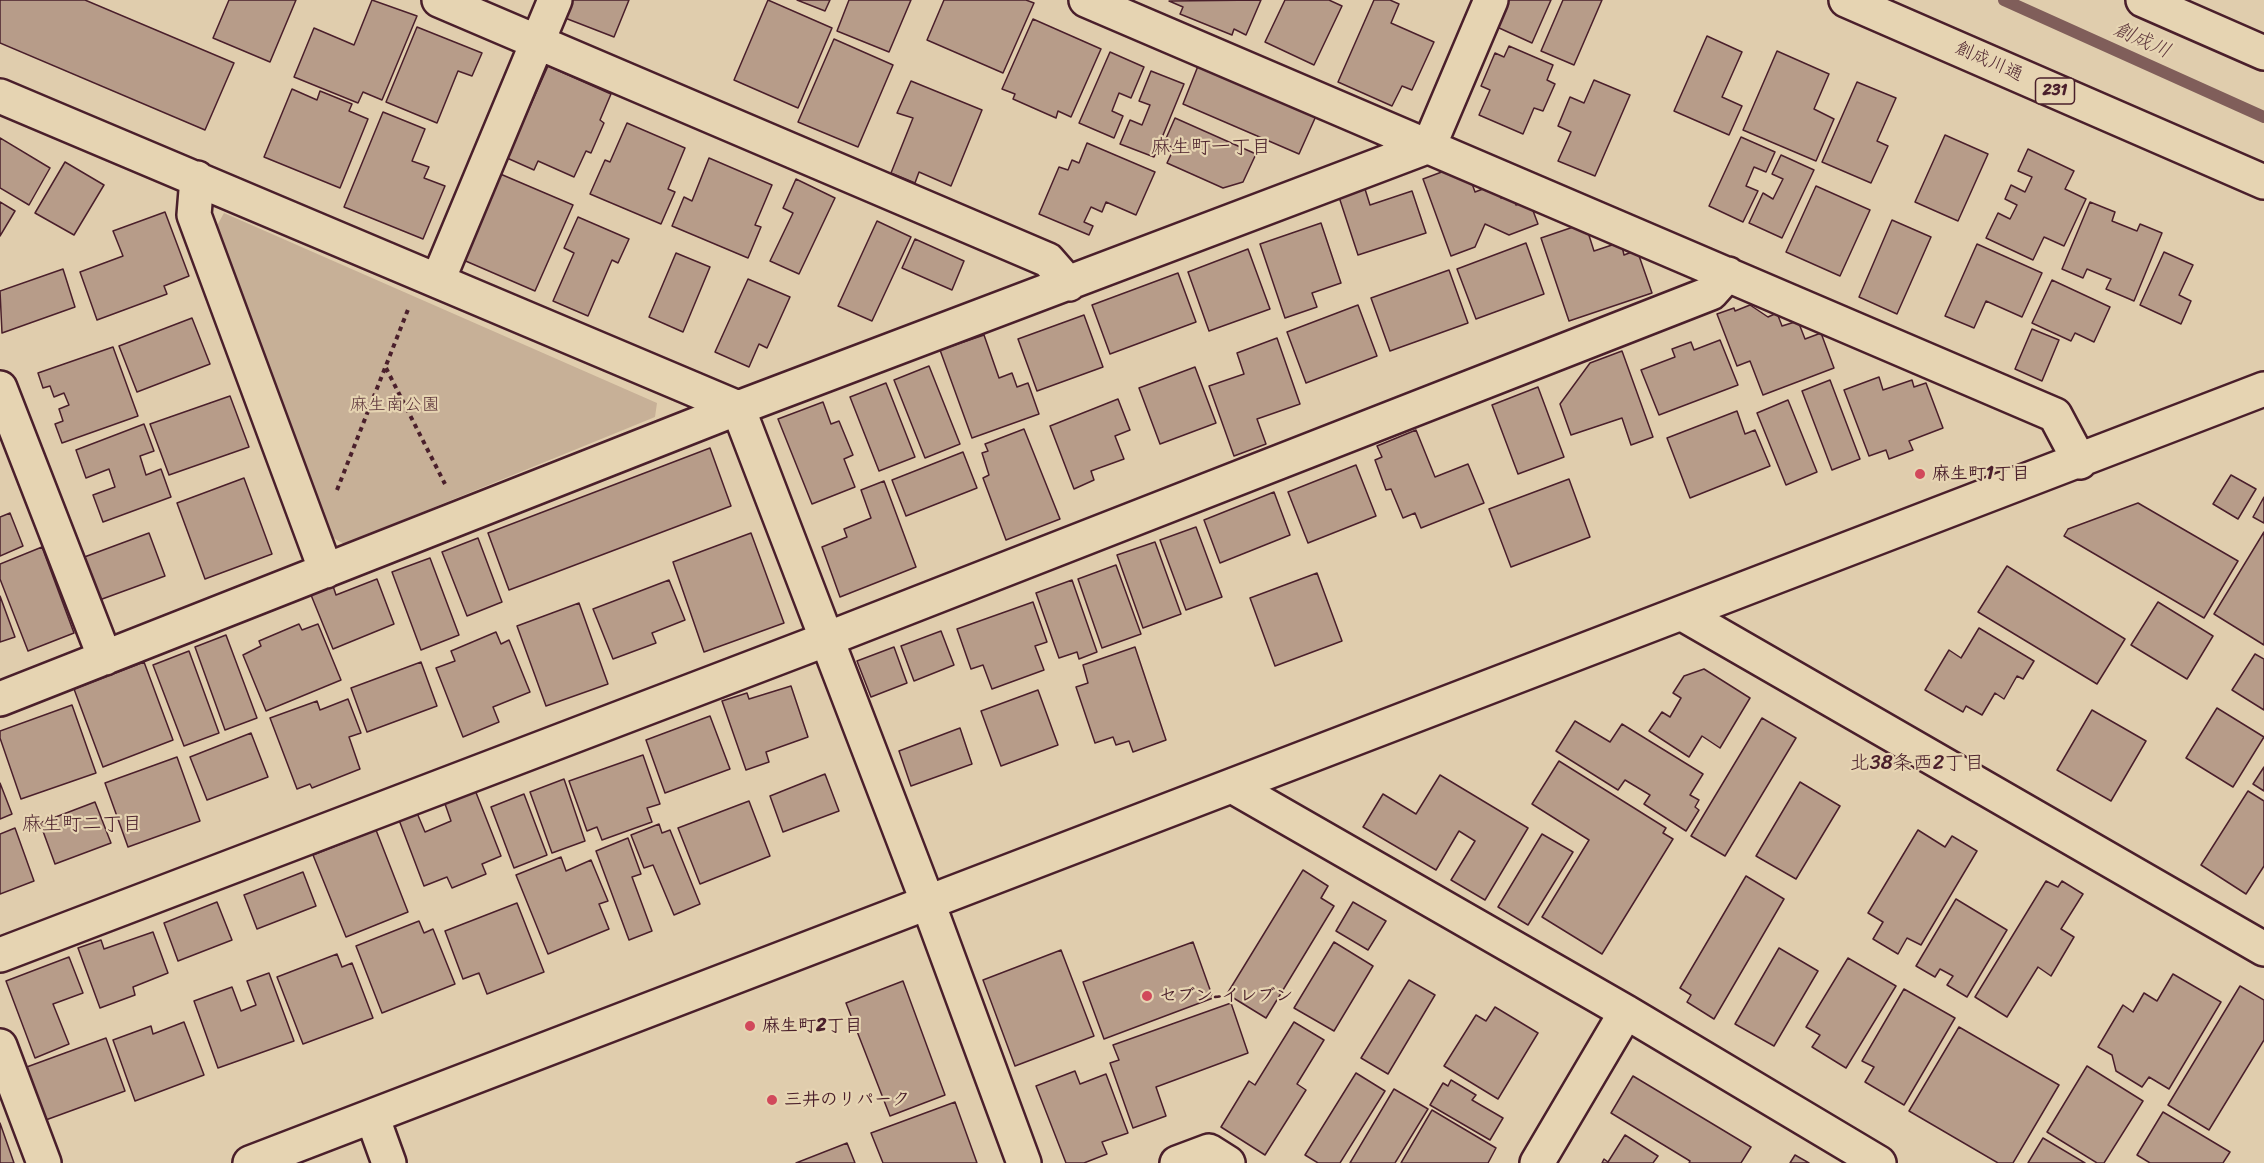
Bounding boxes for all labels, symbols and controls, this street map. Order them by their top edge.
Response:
water label: 創成川 [2110,18,2174,64]
street label: 創成川通 [1952,37,2026,87]
road number: 231 [2036,78,2074,104]
district label: 麻生町一丁目 [1151,136,1271,160]
park label: 麻生南公園 [350,394,440,416]
place label: 麻生町1丁目 [1932,463,2030,485]
marker: 麻生町1丁目 [1913,467,1927,481]
district label: 北38条西2丁目 [1850,752,1984,776]
district label: 麻生町二丁目 [22,813,142,837]
place label: セブン-イレブン [1159,985,1293,1007]
marker: セブン-イレブン [1140,989,1154,1003]
place label: 麻生町2丁目 [762,1015,862,1037]
marker: 麻生町2丁目 [743,1019,757,1033]
place label: 三井のリパーク [784,1089,910,1111]
marker: 三井のリパーク [765,1093,779,1107]

